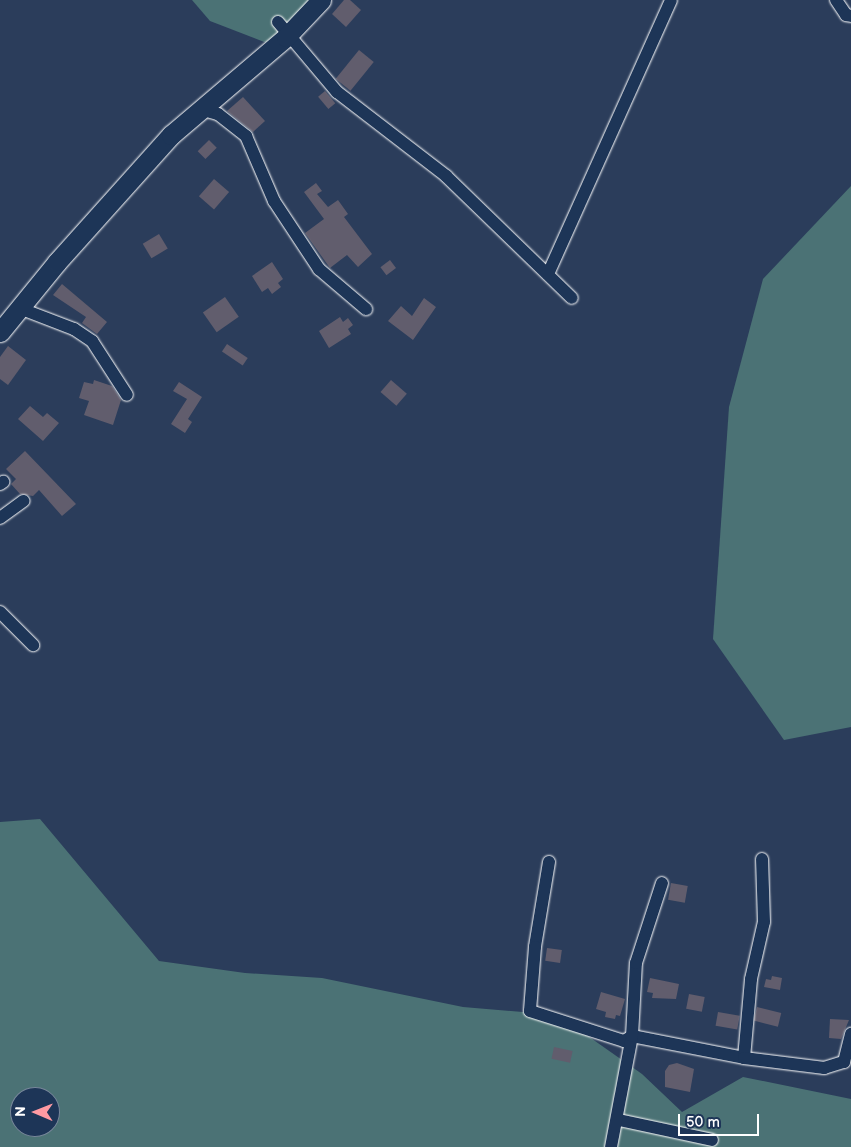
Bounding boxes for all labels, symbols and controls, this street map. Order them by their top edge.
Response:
north arrow [10,1087,60,1137]
scale bar [681,1104,762,1136]
text: N [12,1106,29,1117]
text: 50 m [686,1113,720,1132]

